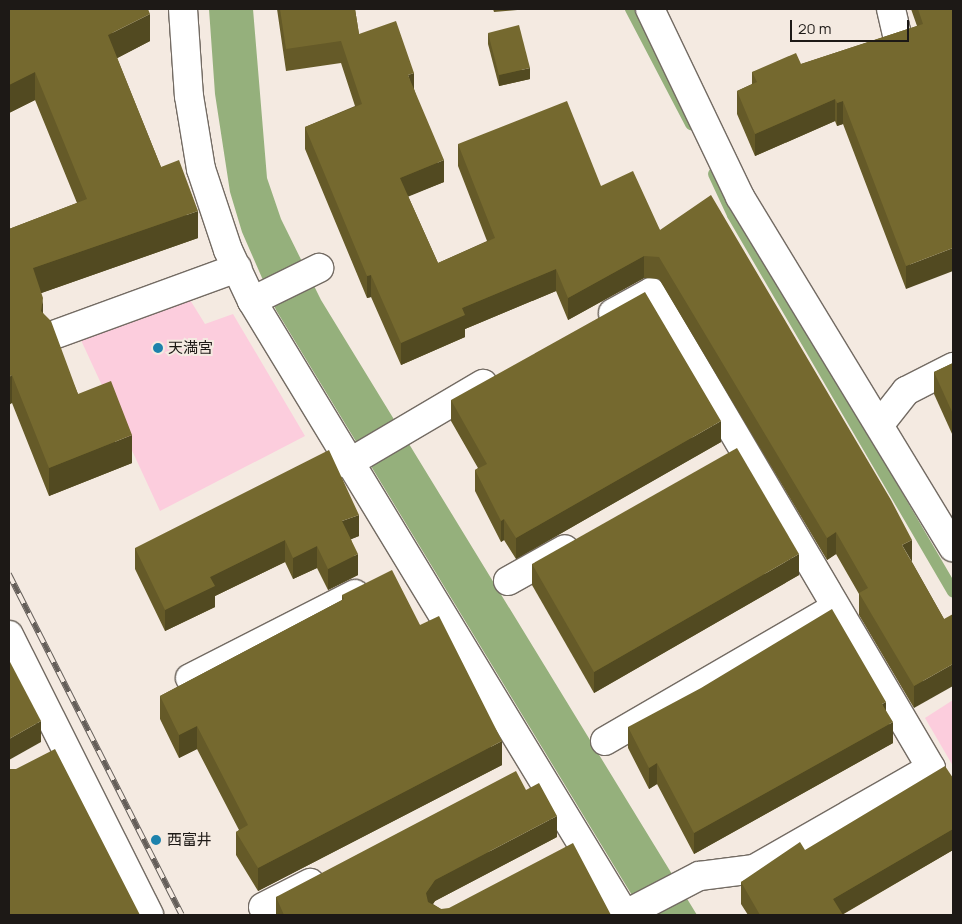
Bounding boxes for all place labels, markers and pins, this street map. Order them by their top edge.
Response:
place label: 天満宮 [168,339,213,357]
marker: 天満宮 [152,342,164,354]
place label: 西富井 [167,831,212,849]
marker: 西富井 [149,833,163,847]

